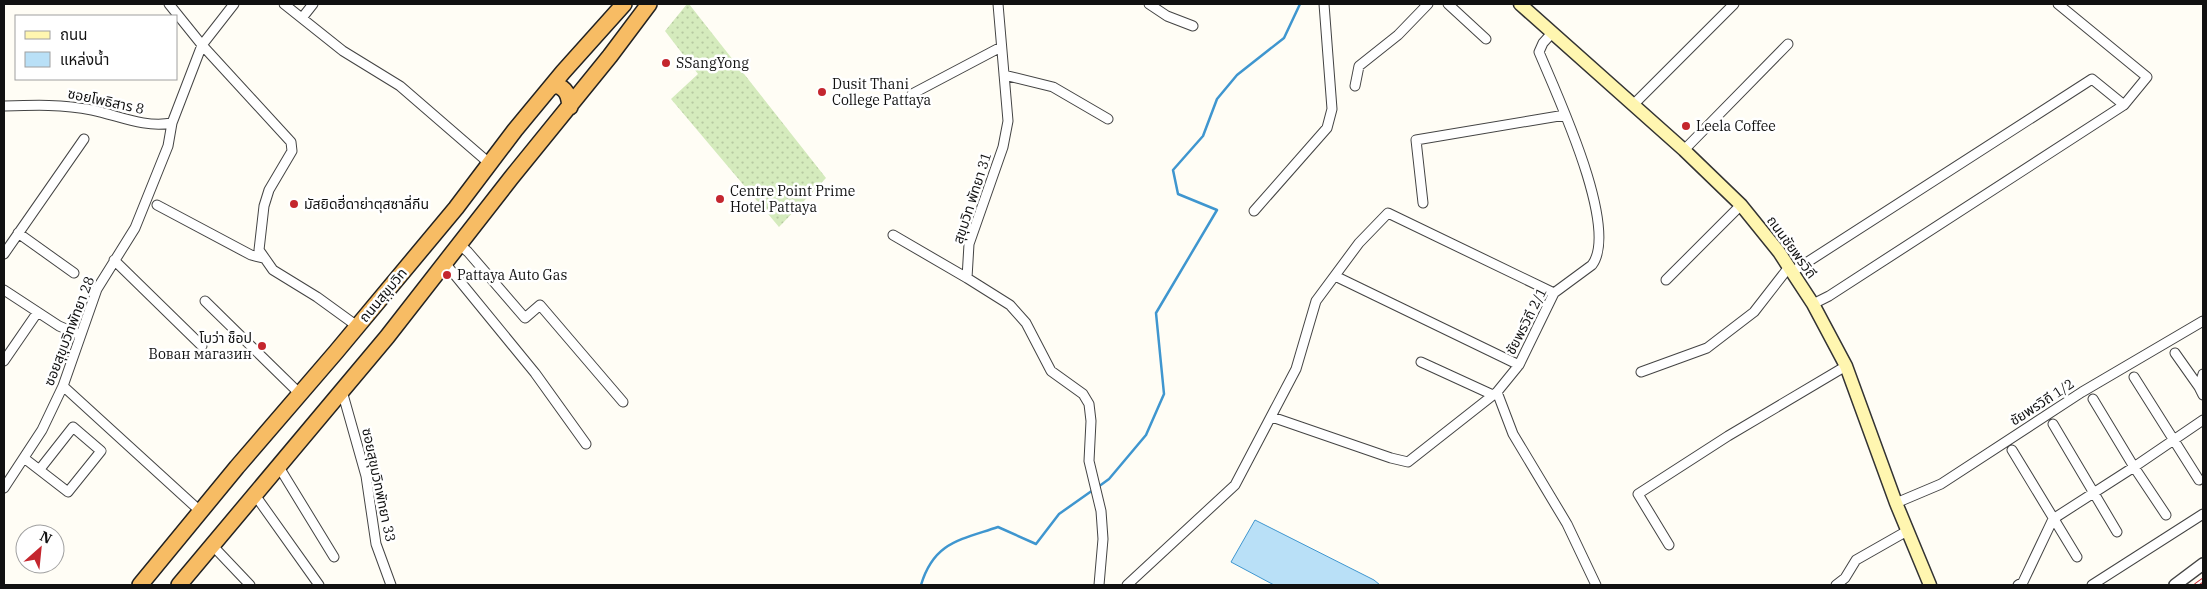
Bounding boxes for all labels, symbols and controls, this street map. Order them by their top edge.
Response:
legend [15,15,178,80]
text: ถนน [60,25,87,44]
text: แหล่งน้ำ [60,49,109,69]
place label: SSangYong [676,54,749,72]
marker: SSangYong [660,57,672,69]
place label: Dusit Thani College Pattaya [832,75,932,109]
street label: ซอยโพธิสาร 8 [66,84,146,118]
marker: Dusit Thani College Pattaya [816,86,828,98]
place label: Leela Coffee [1696,117,1776,135]
marker: Leela Coffee [1680,120,1692,132]
street label: สุขุมวิท พัทยา 31 [949,150,995,246]
place label: Centre Point Prime Hotel Pattaya [730,182,855,216]
marker: Centre Point Prime Hotel Pattaya [714,193,726,205]
place label: มัสยิดฮี่ดาย่าตุสซาลี่กีน [304,194,429,213]
marker: มัสยิดฮี่ดาย่าตุสซาลี่กีน [288,198,300,210]
street label: ถนนชัยพรวิถี [1763,212,1821,282]
street label: ถนนสุขุมวิท [355,264,411,326]
place label: Pattaya Auto Gas [457,266,567,284]
marker: Pattaya Auto Gas [441,269,453,281]
street label: ซอยสุขุมวิทพัทยา 28 [40,274,98,388]
street label: ชัยพรวิถี 2/1 [1501,284,1551,358]
place label: โบว่า ช็อป Вован магазин [149,329,252,363]
marker: โบว่า ช็อป Вован магазин [256,340,268,352]
street label: ชัยพรวิถี 1/2 [2006,375,2078,429]
street label: ซอยสุขุมวิทพัทยา 33 [358,426,400,544]
north arrow [15,524,65,574]
text: N [37,527,55,548]

